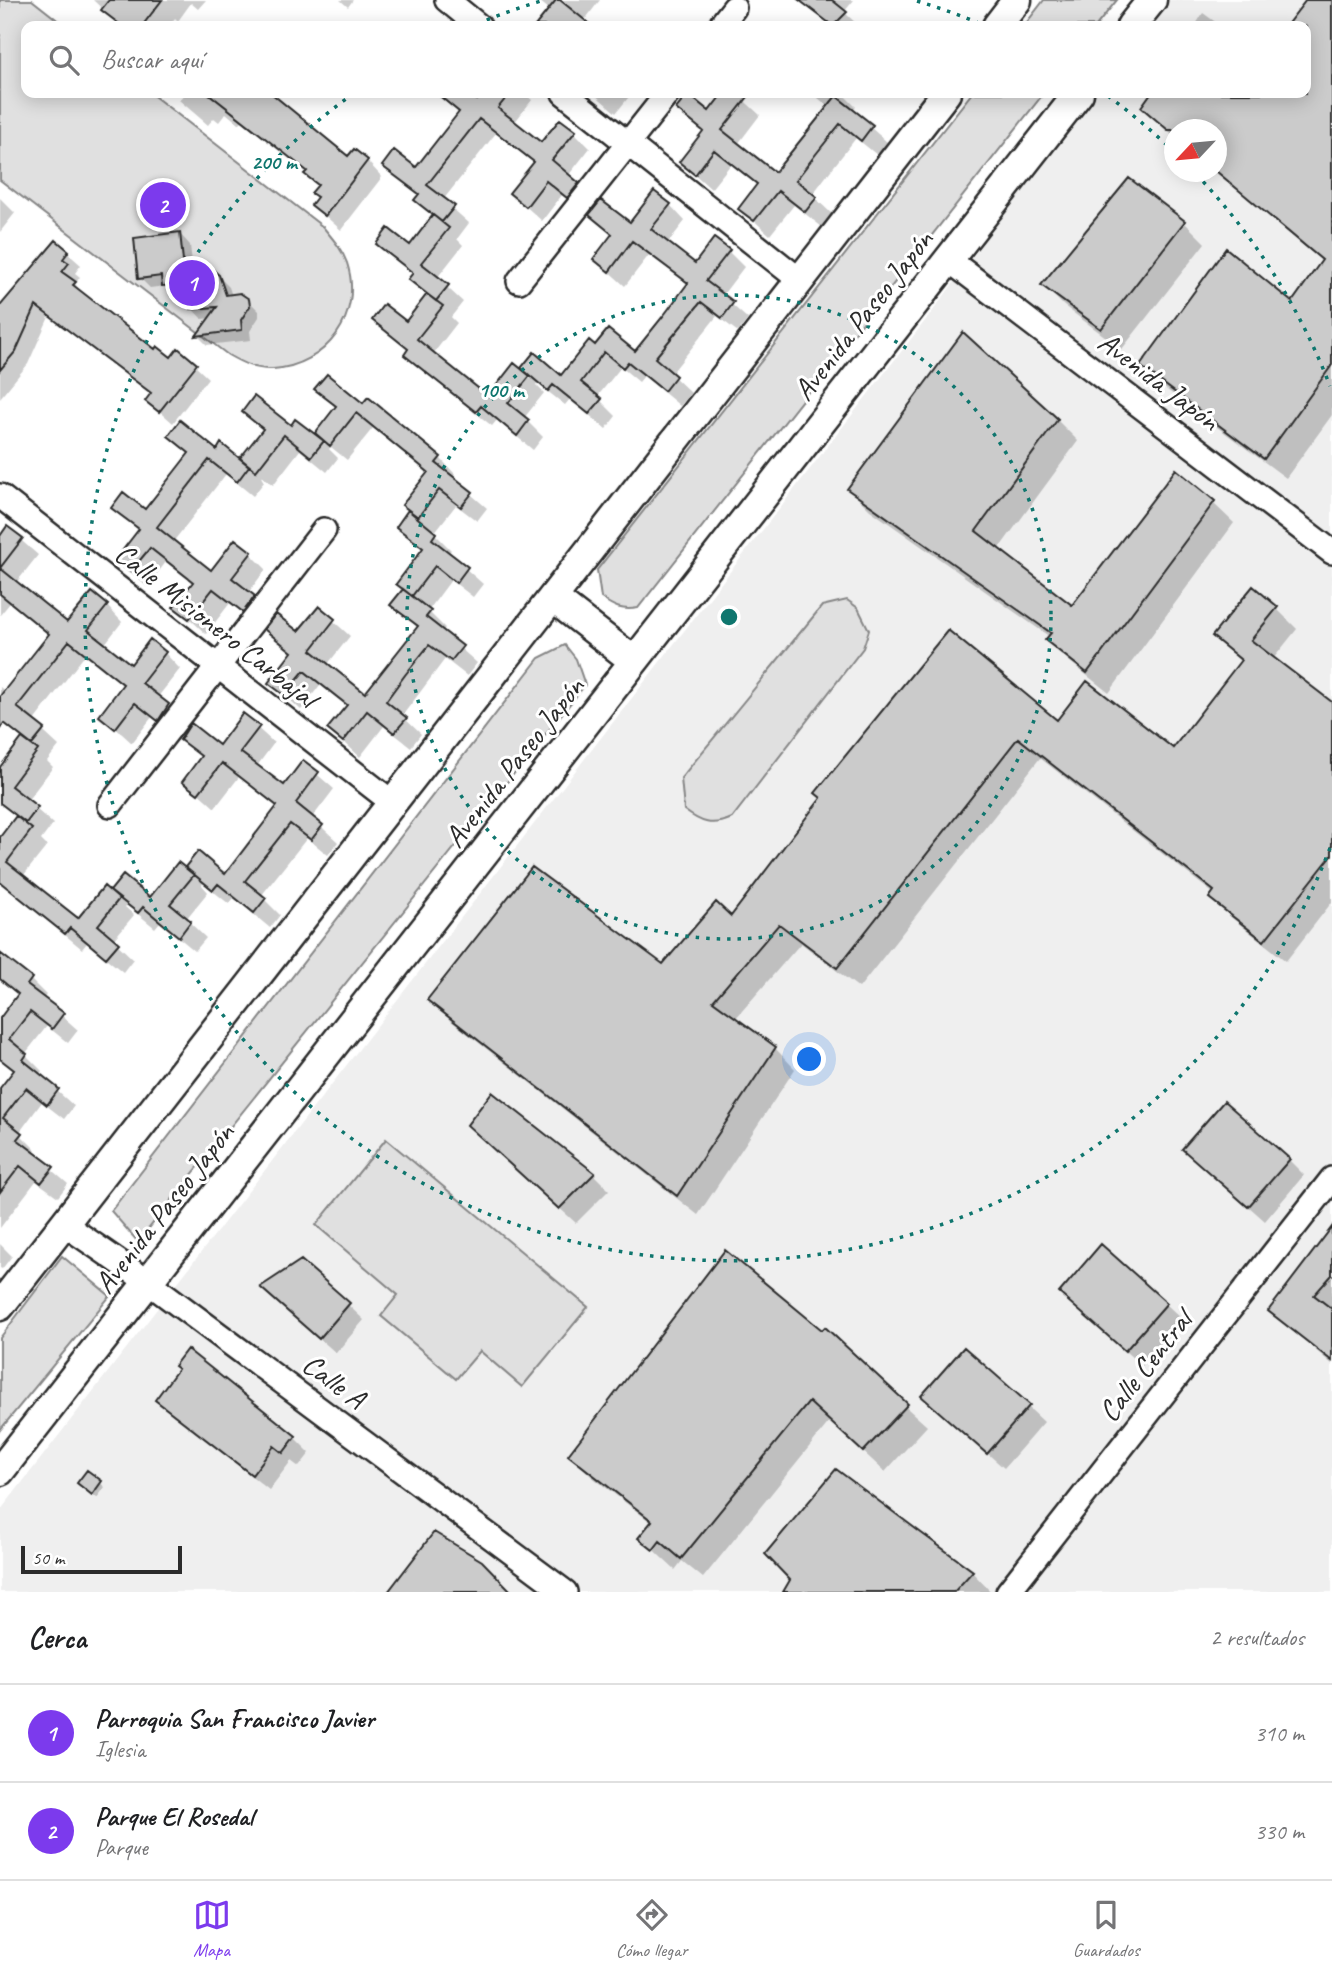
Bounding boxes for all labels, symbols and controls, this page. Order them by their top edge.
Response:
search box [21,21,1311,98]
icon: search [45,41,83,79]
text: Buscar aquí [101,43,203,76]
north arrow [1164,119,1227,182]
text: 200 m [251,149,299,175]
pin: 2 [140,179,186,231]
street label: Avenida Paseo Japón [784,221,942,408]
pin: 1 [169,257,215,309]
street label: Avenida Japón [1091,323,1229,440]
text: 100 m [478,377,526,403]
street label: Calle Misionero Carbajal [107,534,329,719]
centre of rings [717,605,741,629]
street label: Avenida Paseo Japón [435,668,593,855]
your location [792,1042,826,1076]
street label: Avenida Paseo Japón [85,1114,243,1301]
street label: Calle Central [1090,1299,1203,1429]
street label: Calle A [295,1345,375,1418]
scale bar [21,1543,182,1575]
text: 50 m [32,1546,64,1570]
text: Cerca [28,1619,86,1657]
text: 2 resultados [1210,1623,1304,1652]
text: Parroquia San Francisco Javier [95,1702,374,1735]
text: 1 [46,1719,56,1748]
text: 310 m [1255,1719,1304,1748]
text: Iglesia [95,1735,145,1764]
text: Parque El Rosedal [95,1800,253,1833]
text: 2 [46,1817,56,1846]
text: 330 m [1255,1817,1304,1846]
text: Parque [95,1833,148,1862]
tab: Mapa [193,1896,231,1962]
tab: Cómo llegar [616,1896,688,1962]
tab: Guardados [1073,1896,1139,1962]

